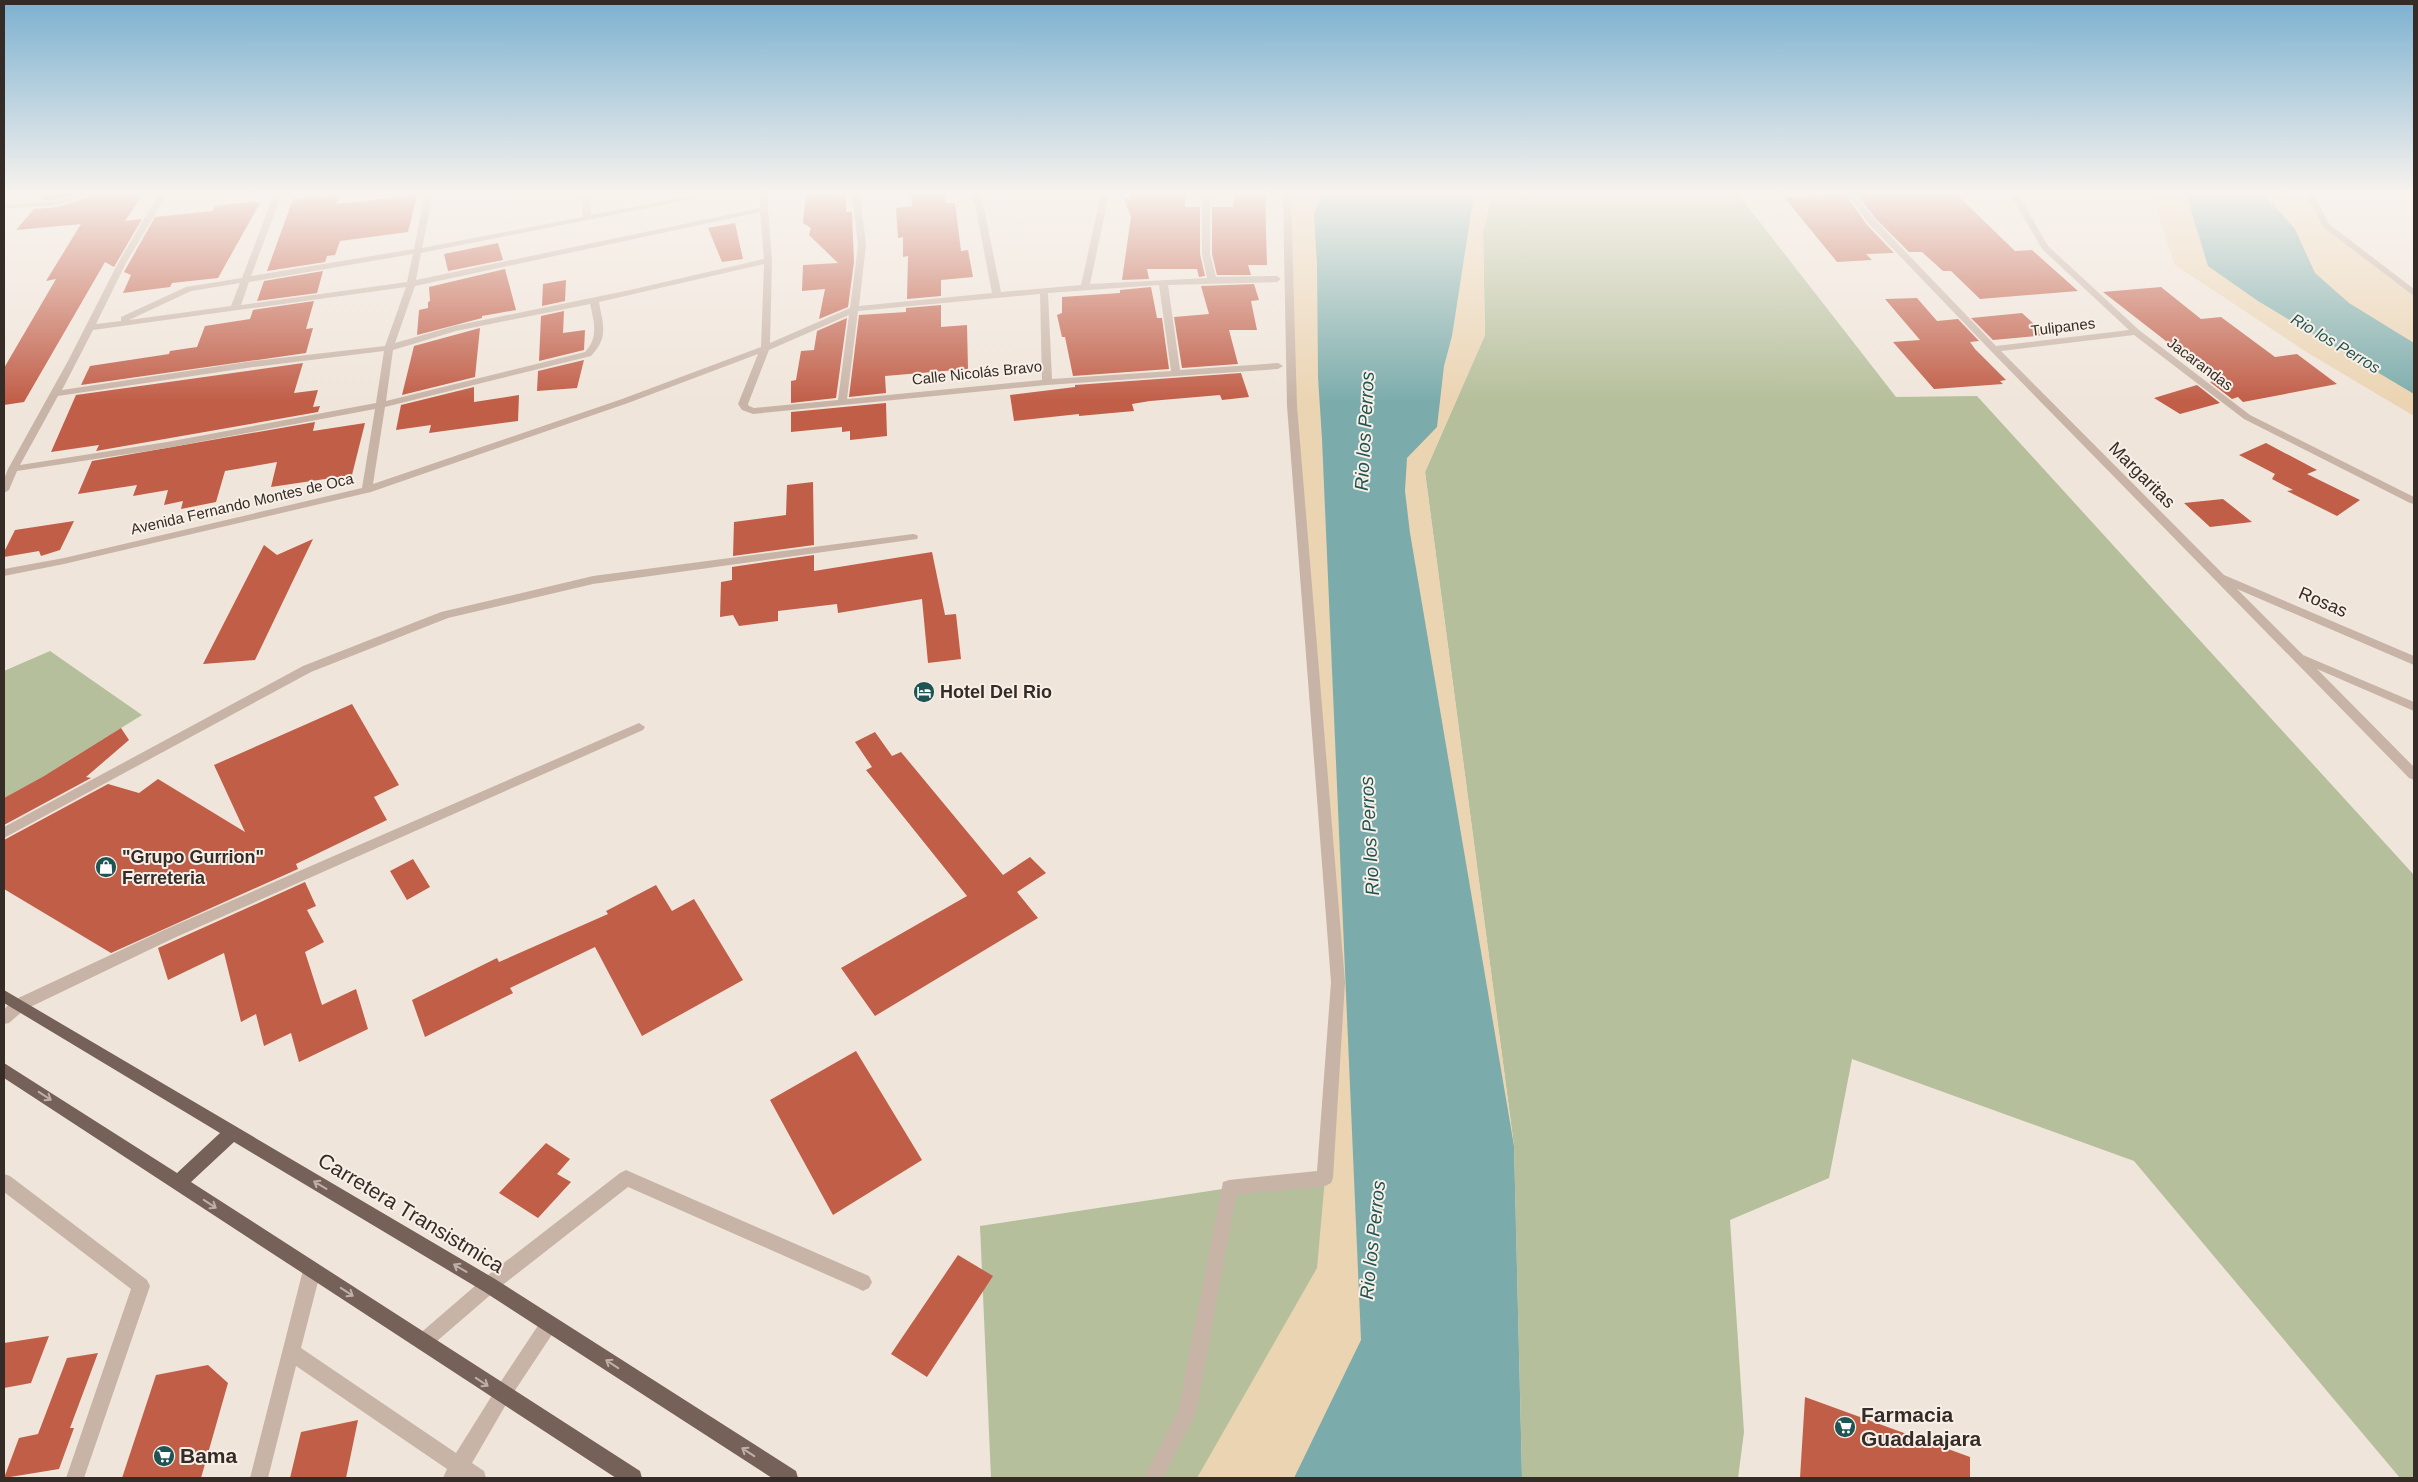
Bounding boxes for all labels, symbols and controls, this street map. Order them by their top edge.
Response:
water label: Rio los Perros [2288,310,2383,377]
street label: Tulipanes [2030,314,2096,339]
street label: Jacarandas [2164,333,2236,394]
street label: Calle Nicolás Bravo [911,357,1043,388]
water label: Rio los Perros [1351,370,1378,491]
street label: Margaritas [2105,438,2179,512]
street label: Avenida Fernando Montes de Oca [129,469,356,537]
street label: Rosas [2296,583,2350,621]
hotel icon: Hotel Del Rio [912,680,936,704]
place label: Hotel Del Rio [940,682,1052,702]
water label: Rio los Perros [1356,775,1383,896]
place label: "Grupo Gurrion" Ferreteria [122,847,264,888]
shop icon: "Grupo Gurrion" Ferreteria [94,855,118,879]
one-way arrow [37,1092,51,1102]
street label: Carretera Transistmica [314,1148,508,1277]
one-way arrow [313,1179,328,1189]
water label: Rio los Perros [1356,1179,1389,1300]
one-way arrow [203,1199,217,1209]
one-way arrow [453,1262,467,1272]
one-way arrow [339,1288,353,1298]
one-way arrow [605,1359,619,1369]
one-way arrow [475,1377,489,1387]
place label: Farmacia Guadalajara [1861,1403,1982,1450]
supermarket icon: Farmacia Guadalajara [1833,1415,1857,1439]
supermarket icon: Bama [152,1444,176,1468]
place label: Bama [180,1444,238,1467]
one-way arrow [742,1447,756,1457]

